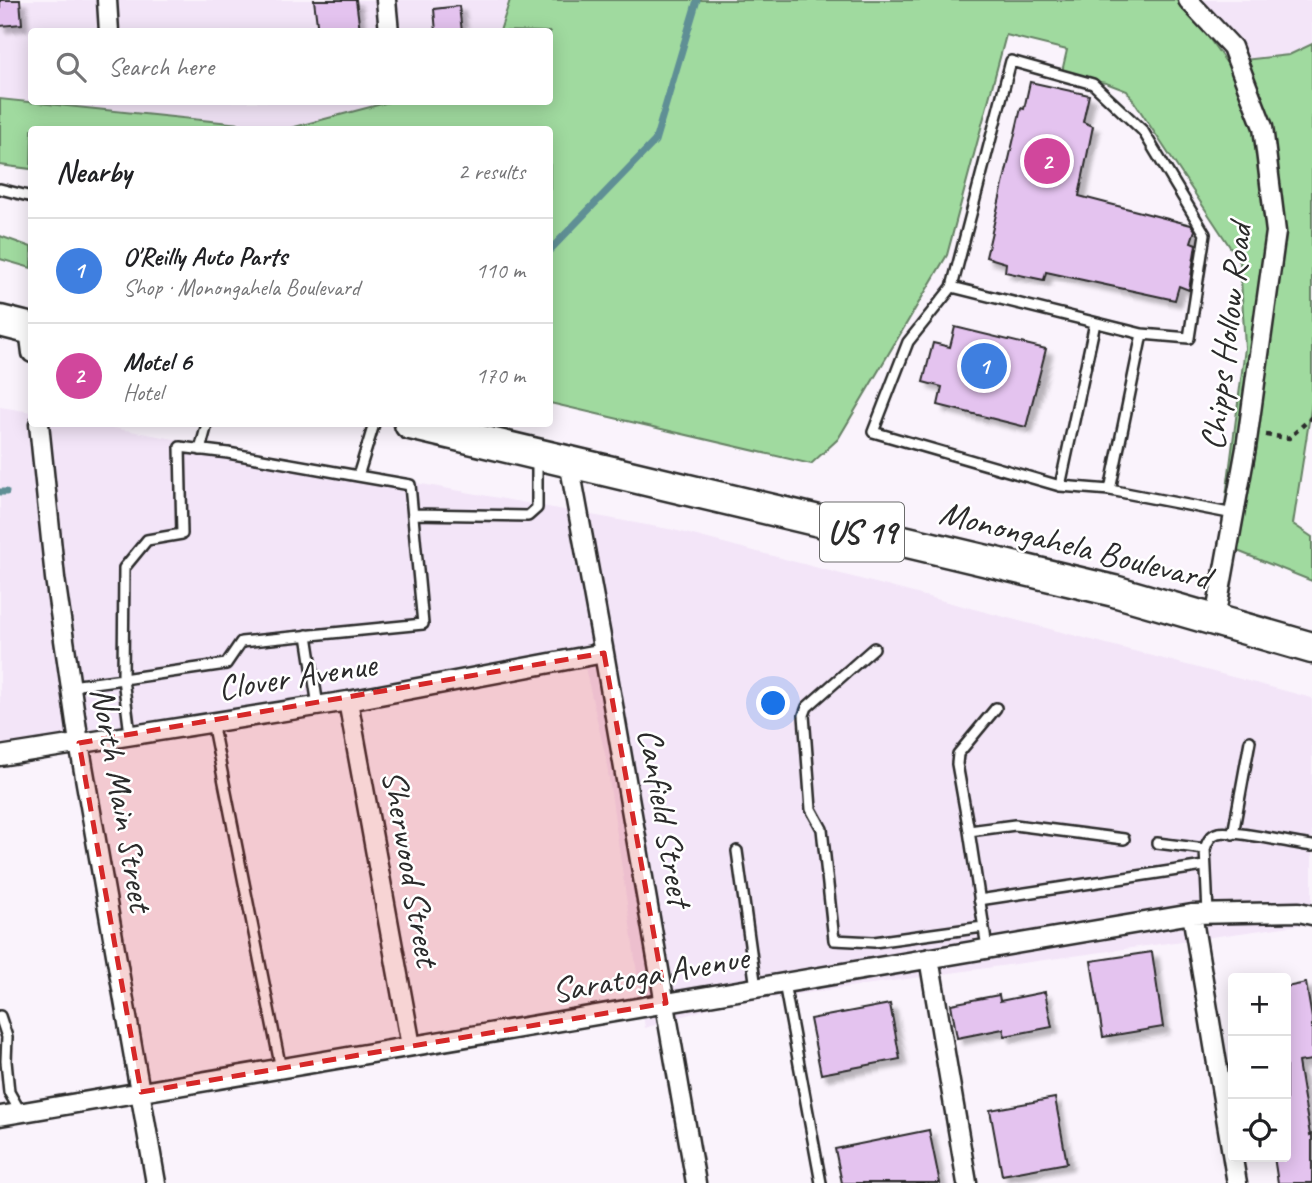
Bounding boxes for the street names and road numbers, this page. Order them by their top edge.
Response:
street label: Chipps Hollow Road [1190,216,1263,453]
street label: Monongahela Boulevard [935,490,1220,602]
road number: US 19 [820,503,904,562]
street label: Clover Avenue [215,641,382,711]
street label: North Main Street [80,683,164,918]
street label: Canfield Street [627,725,703,914]
street label: Sherwood Street [372,766,451,973]
street label: Saratoga Avenue [548,934,755,1013]

